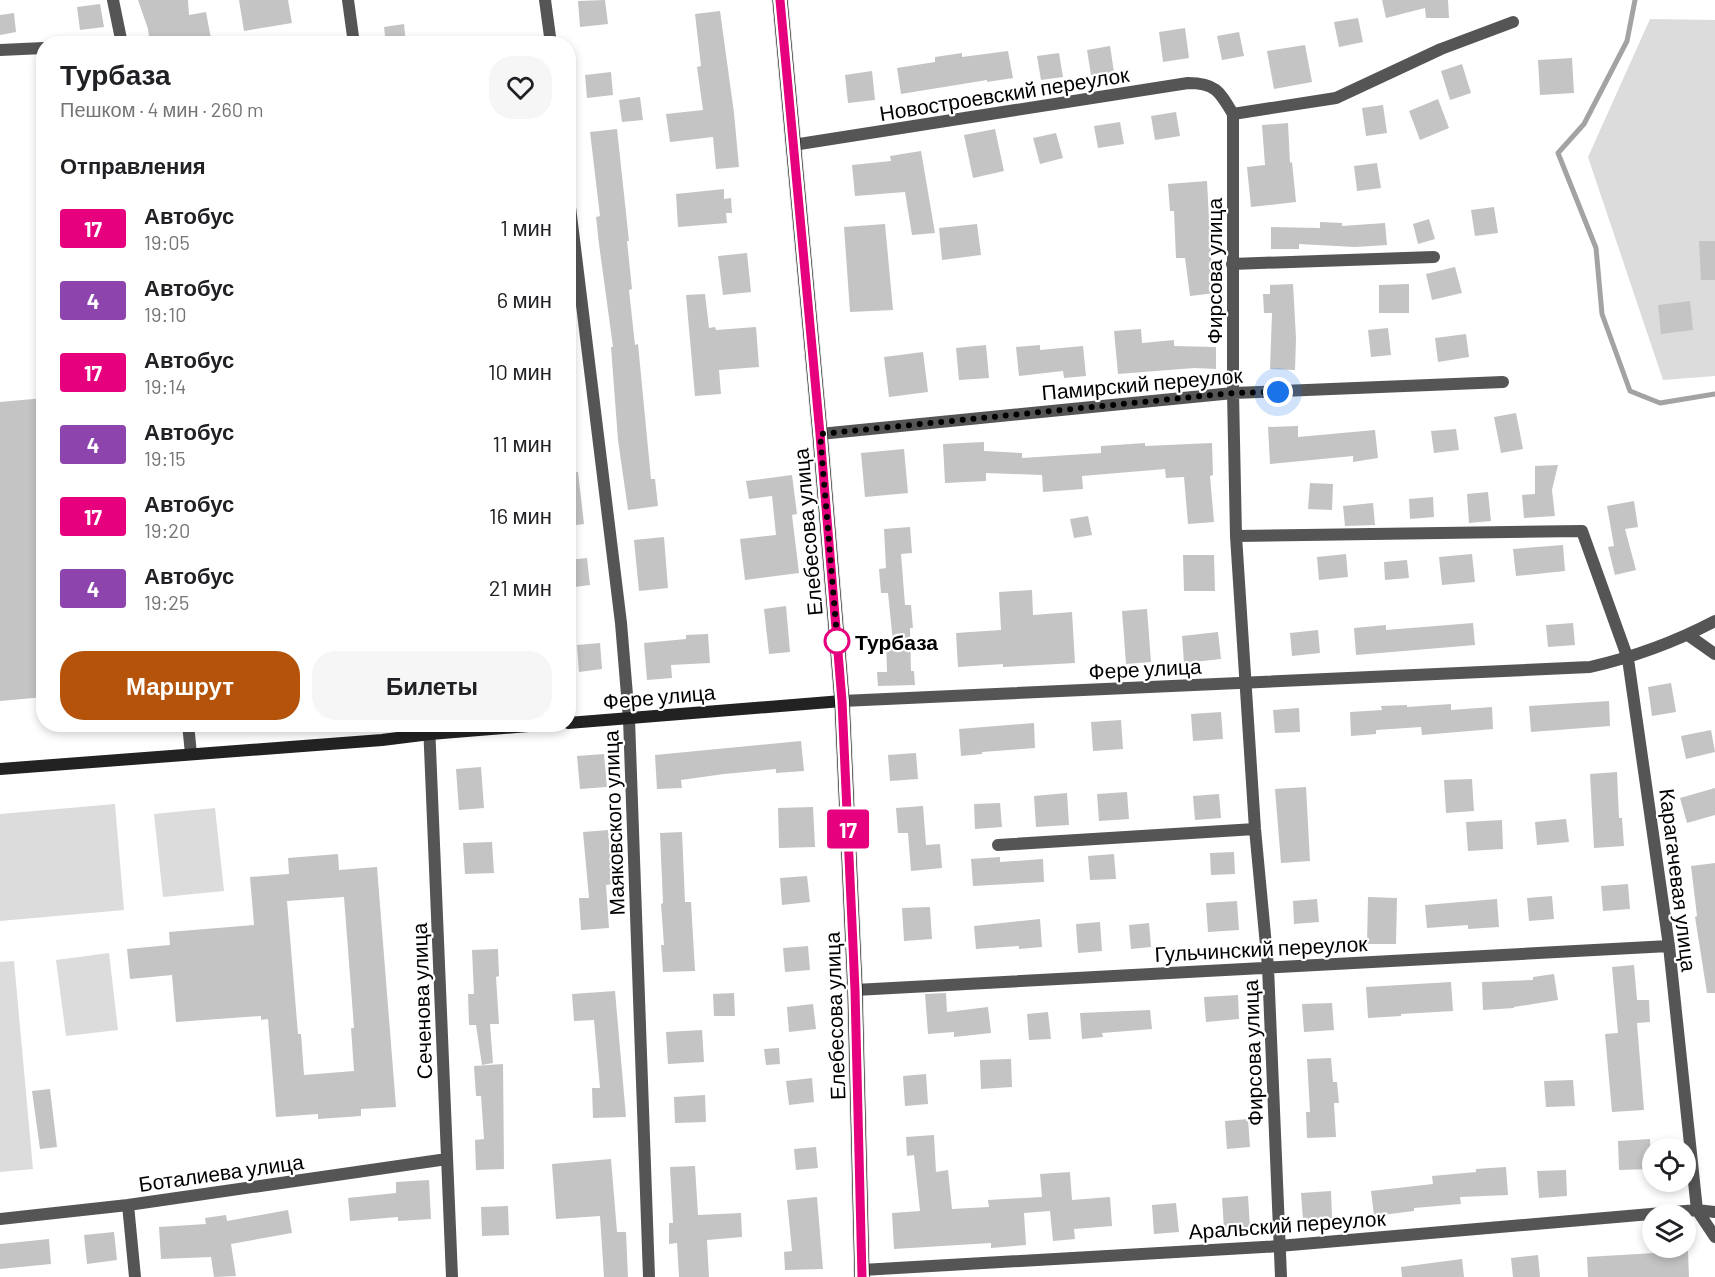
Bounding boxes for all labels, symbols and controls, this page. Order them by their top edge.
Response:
button: heart [489,56,552,119]
text: Турбаза [60,57,171,91]
street label: Новостроевский переулок [877,61,1131,125]
text: Пешком · 4 мин · 260 m [60,97,264,121]
text: Отправления [60,152,206,178]
street label: Фирсова улица [1201,198,1226,344]
text: Автобус [144,202,234,228]
text: 1 мин [500,214,552,240]
text: 17 [84,216,102,241]
text: 19:05 [144,230,190,254]
text: Автобус [144,274,234,300]
text: 6 мин [497,286,552,312]
text: 4 [87,288,99,313]
text: 19:10 [144,302,187,326]
text: Автобус [144,346,234,372]
text: 10 мин [488,358,552,384]
text: 17 [84,360,102,385]
street label: Памирский переулок [1041,362,1244,404]
text: 19:14 [144,374,186,398]
your location [1263,377,1293,407]
text: Автобус [144,418,234,444]
text: 11 мин [493,430,552,456]
text: 4 [87,432,99,457]
text: 19:15 [144,446,185,470]
street label: Елебесова улица [787,447,827,617]
text: Автобус [144,490,234,516]
text: 16 мин [489,502,552,528]
text: 17 [84,504,102,529]
text: 19:20 [144,518,190,542]
text: Автобус [144,562,234,588]
text: 21 мин [489,574,552,600]
text: 4 [87,576,99,601]
text: 19:25 [144,590,189,614]
marker: Турбаза [824,628,850,654]
place label: Турбаза [855,629,938,654]
button: Маршрут [60,651,300,720]
button: Билеты [312,651,552,720]
street label: Фере улица [1088,653,1202,683]
street label: Фере улица [602,679,717,713]
street label: Маяковского улица [597,730,629,916]
street label: Карагачевая улица [1655,787,1703,973]
line badge: 17 [821,810,875,848]
text: 17 [839,817,857,842]
street label: Сеченова улица [406,922,436,1080]
street label: Гульчинский переулок [1154,930,1369,966]
street label: Елебесова улица [819,931,849,1100]
street label: Фирсова улица [1237,979,1267,1127]
map controls [1642,1138,1696,1258]
button: locate [1642,1138,1696,1192]
street label: Боталиева улица [137,1148,305,1196]
button: layers [1642,1204,1696,1258]
street label: Аральский переулок [1188,1205,1387,1243]

